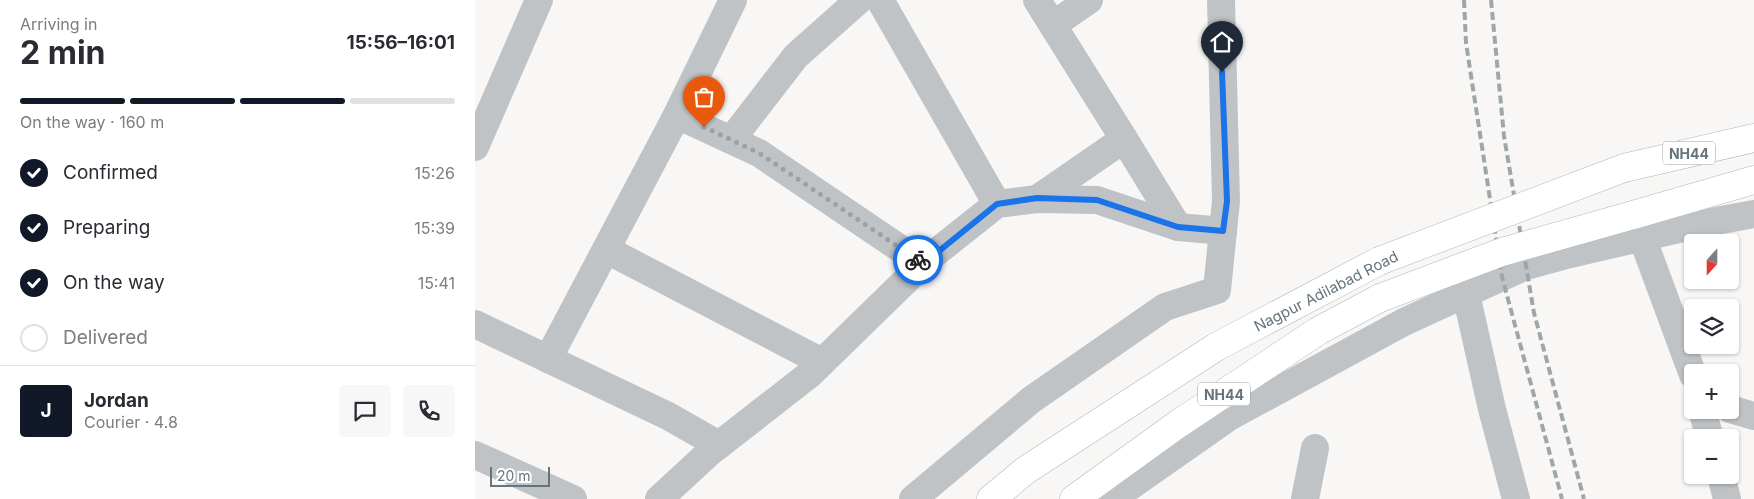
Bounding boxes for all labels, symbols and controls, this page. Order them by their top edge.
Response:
text: Arriving in [20,14,97,34]
pin [1201,21,1243,72]
icon: home [1208,28,1236,56]
text: 15:56–16:01 [346,31,455,54]
text: 2 min [20,33,106,72]
pin [683,76,725,127]
icon: bag [690,83,718,111]
text: On the way · 160 m [20,112,164,132]
road number: NH44 [1663,142,1715,164]
icon: check [20,159,48,187]
text: Confirmed [63,161,158,184]
text: 15:26 [414,163,455,183]
icon: check [20,214,48,242]
text: Preparing [63,216,150,239]
text: 15:39 [414,218,455,238]
north arrow [1684,234,1739,289]
map controls [1684,234,1739,484]
courier [893,235,943,285]
icon: bike [904,246,932,274]
street label: Nagpur Adilabad Road [1251,246,1401,336]
icon: check [20,269,48,297]
text: On the way [63,271,165,294]
text: 15:41 [418,273,455,293]
button: layers [1684,299,1739,354]
text: Delivered [63,326,148,349]
button: + [1684,364,1739,419]
road number: NH44 [1198,382,1250,406]
button: chat [339,385,391,437]
button: phone [403,385,455,437]
text: Jordan [84,389,149,412]
text: J [40,399,52,422]
text: Courier · 4.8 [84,412,178,432]
button: − [1684,429,1739,484]
scale bar [490,464,550,487]
text: 20 m [497,467,531,484]

